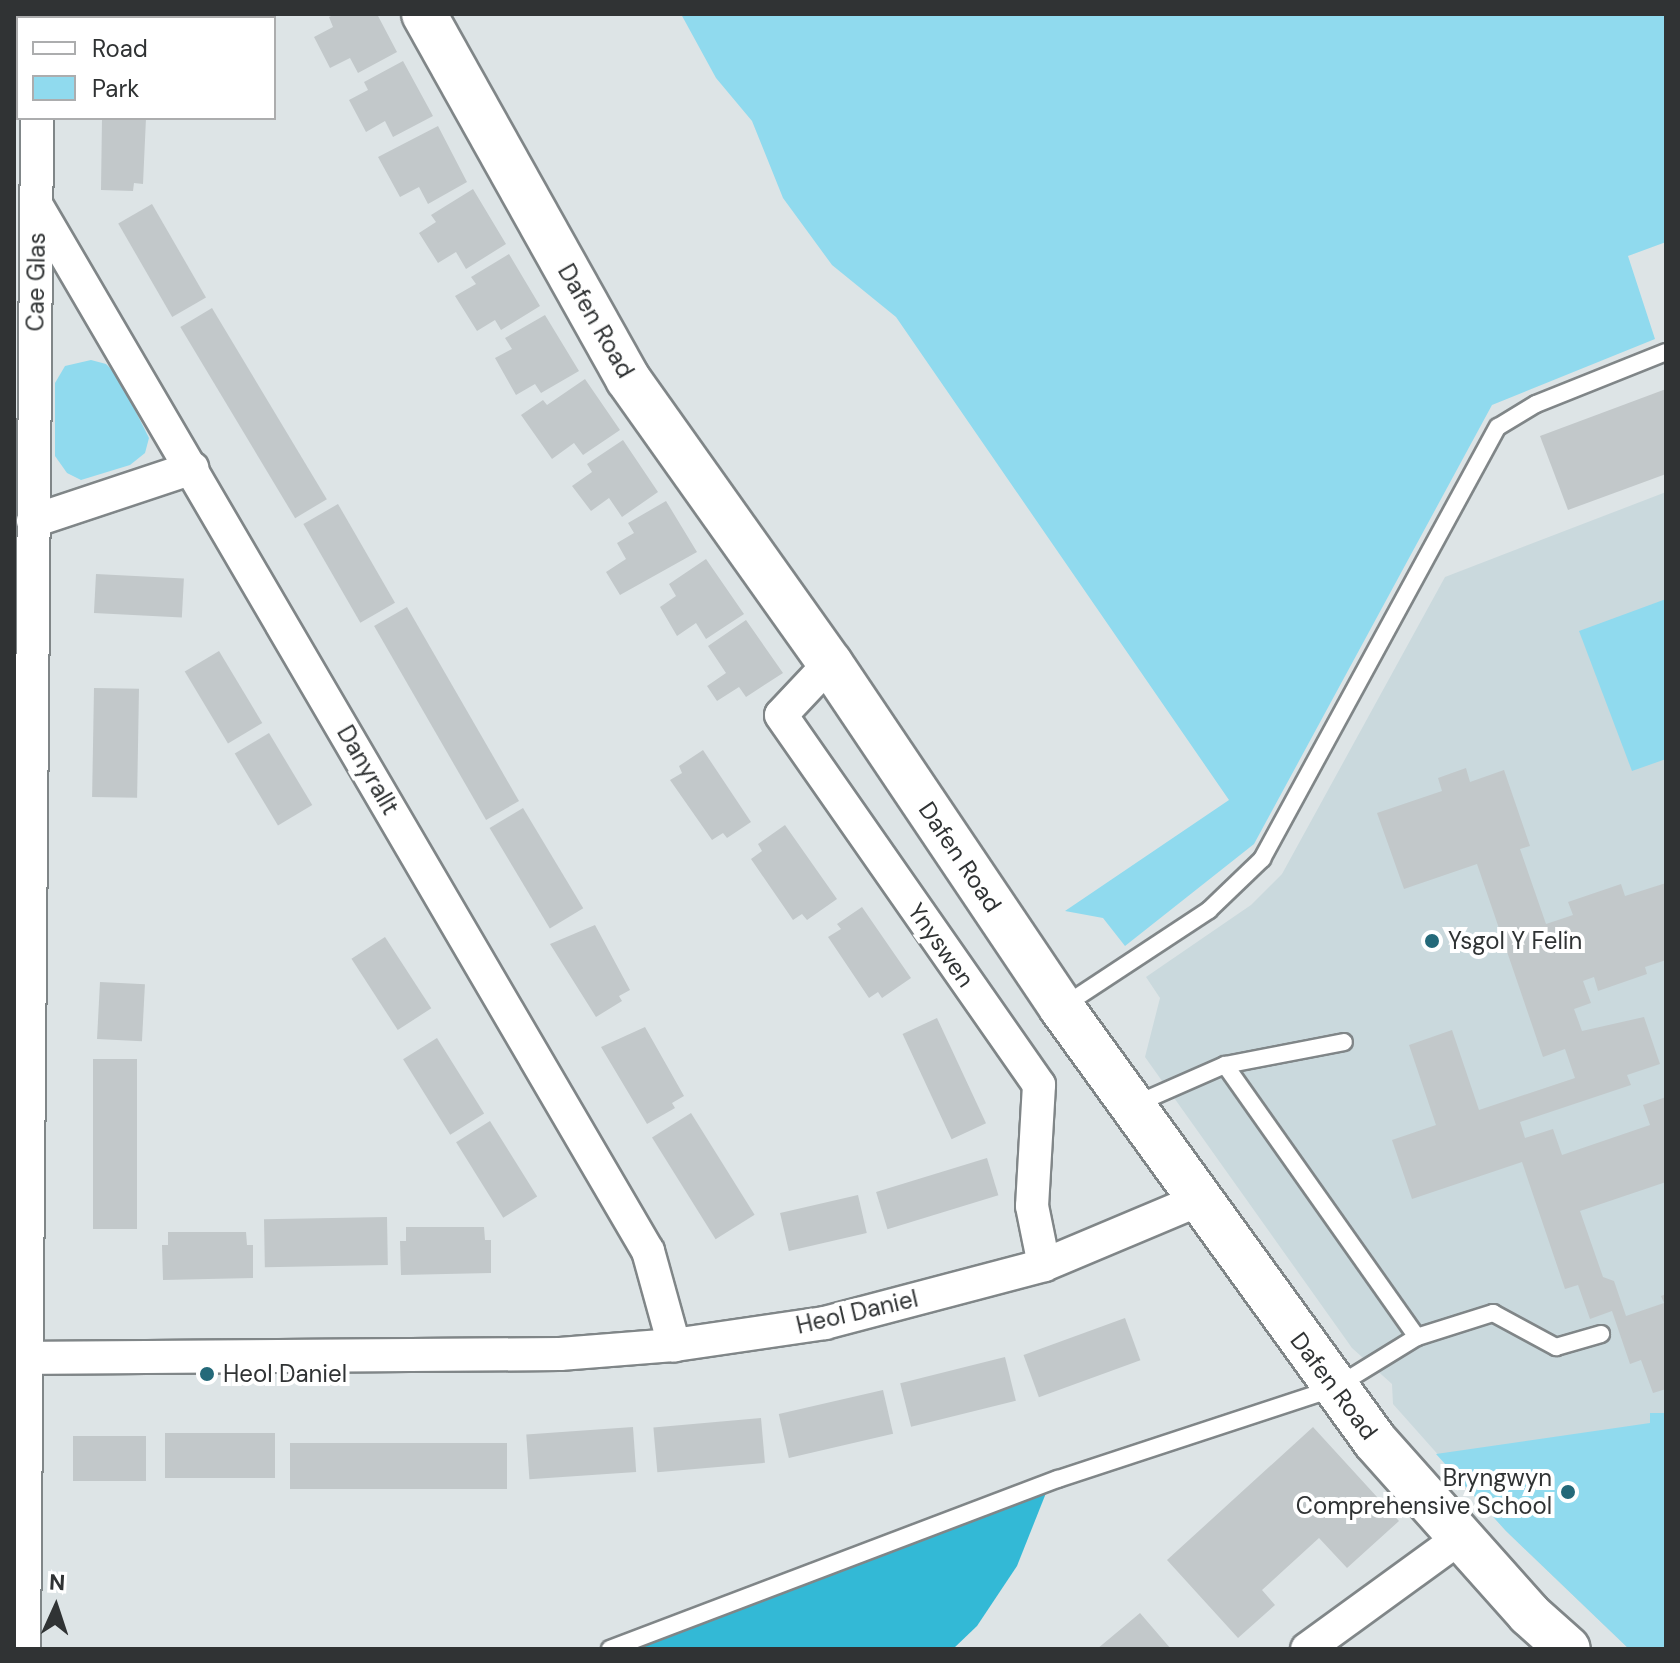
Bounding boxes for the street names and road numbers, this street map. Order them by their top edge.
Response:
street label: Cae Glas [21,232,51,332]
street label: Dafen Road [552,259,640,383]
street label: Danyrallt [331,720,405,820]
street label: Dafen Road [913,796,1007,918]
street label: Ynyswen [902,897,980,993]
street label: Heol Daniel [793,1284,921,1340]
street label: Dafen Road [1284,1327,1384,1445]

